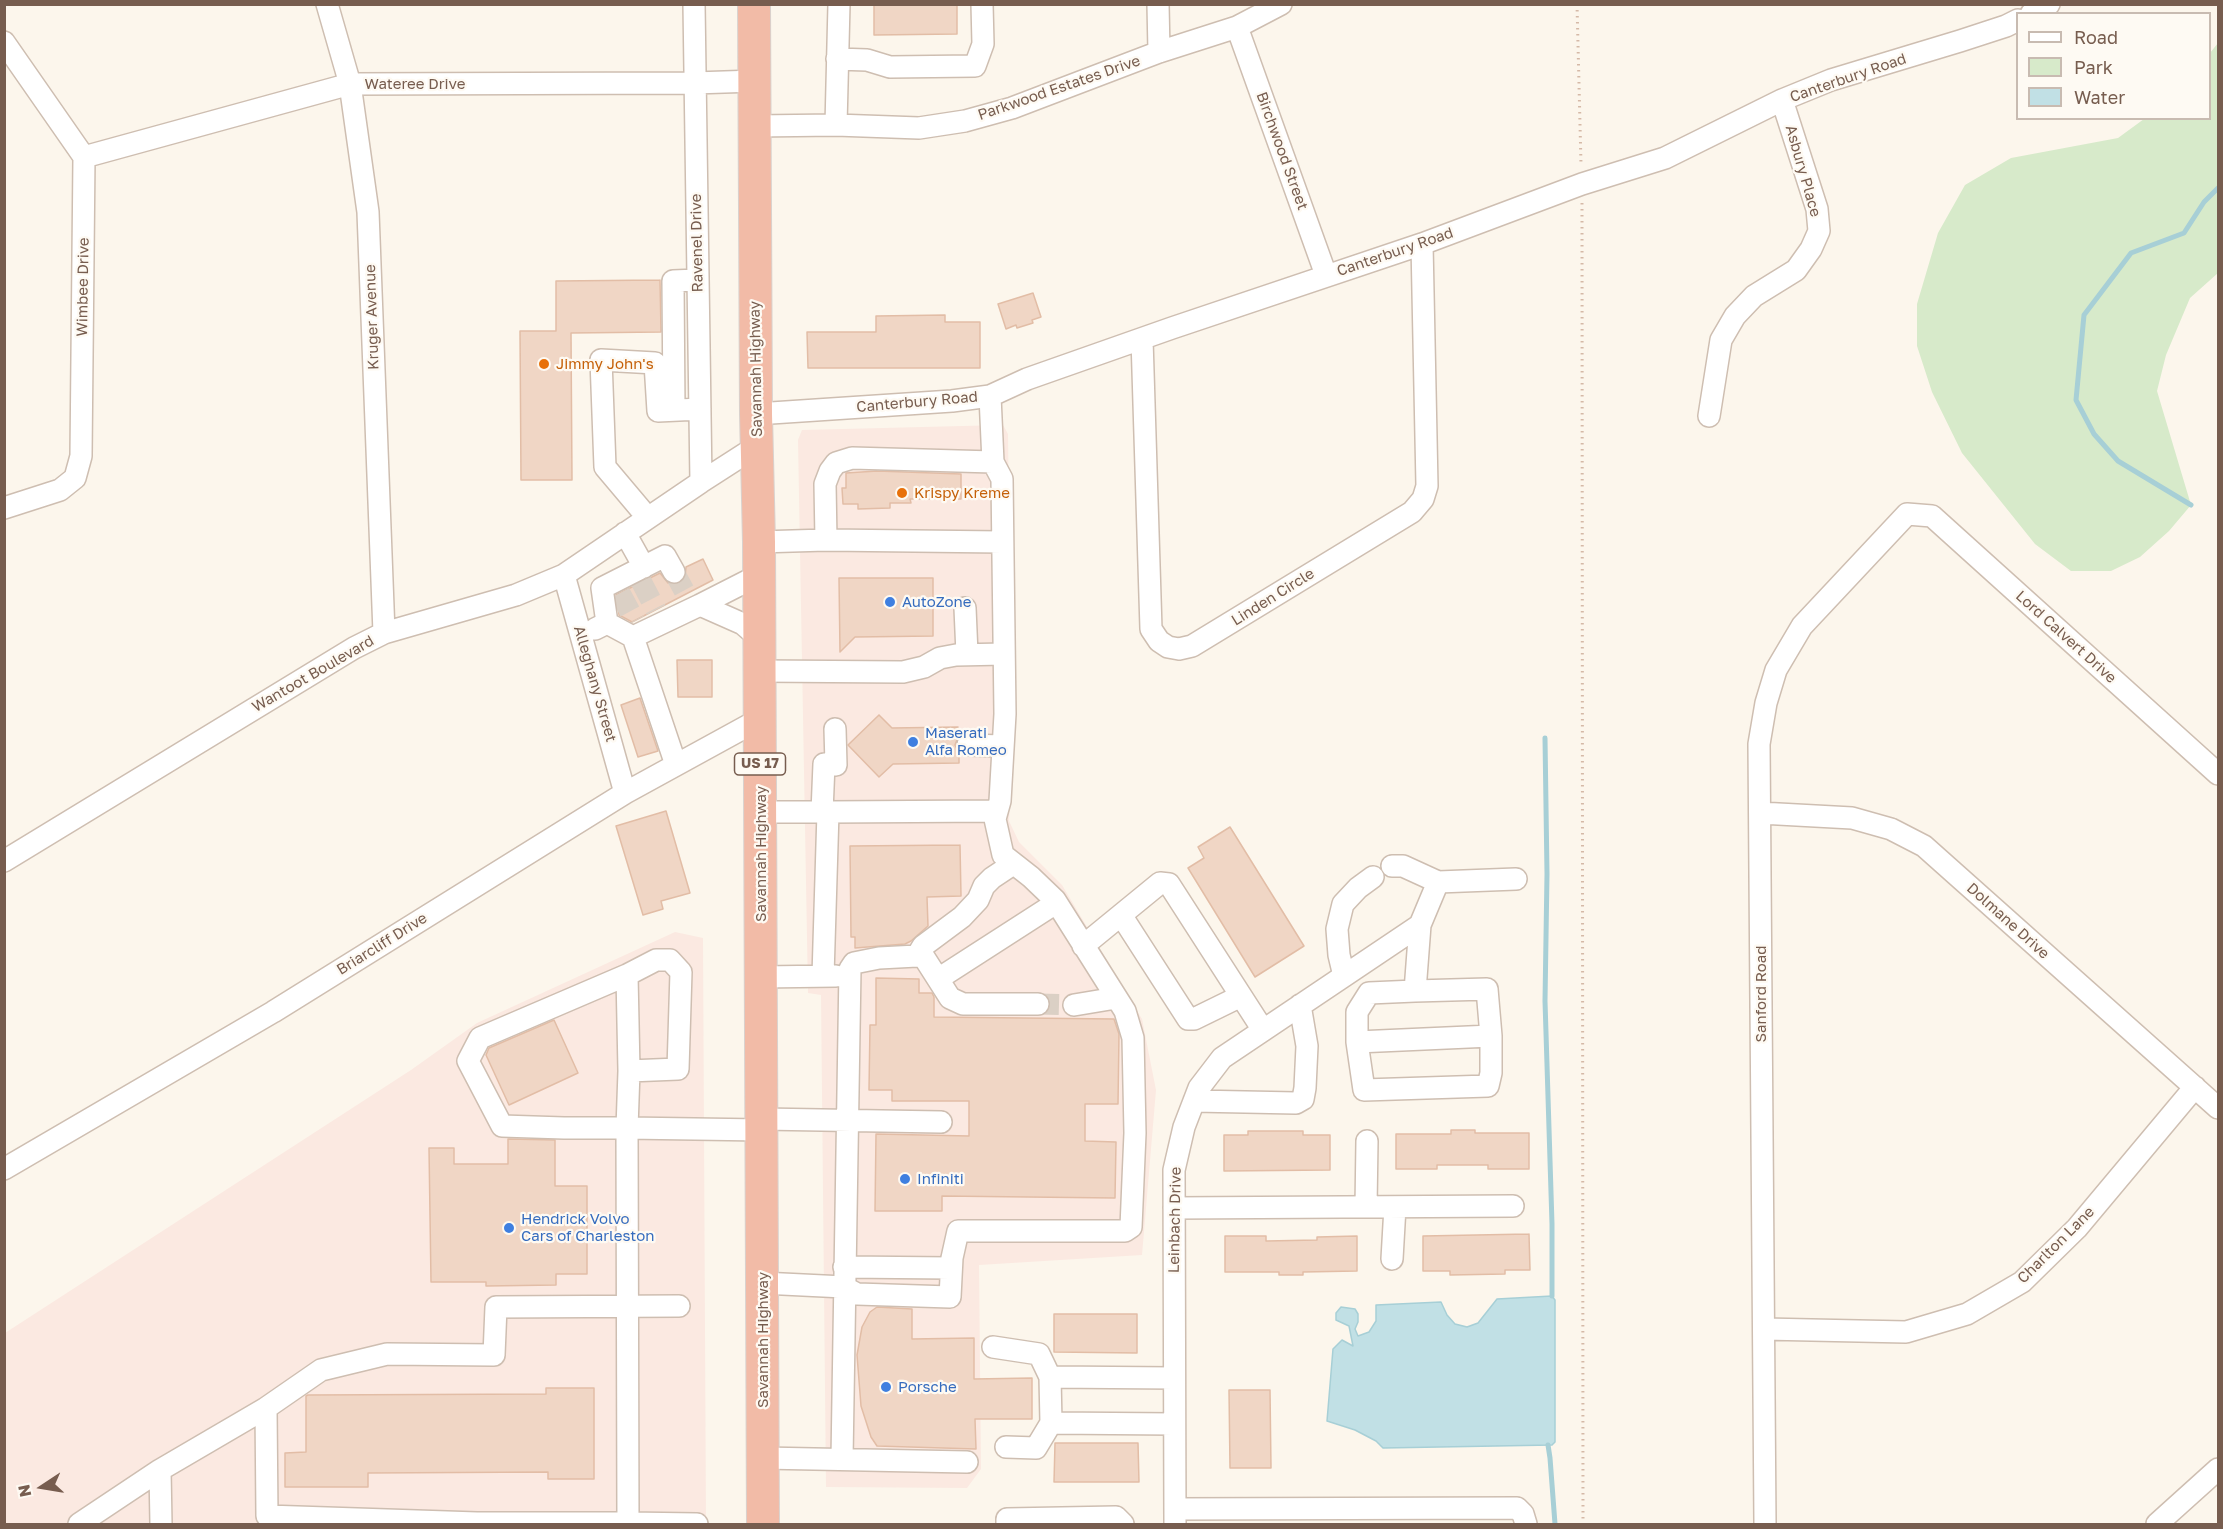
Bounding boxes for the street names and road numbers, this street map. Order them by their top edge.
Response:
street label: Canterbury Road [1787,50,1909,106]
street label: Parkwood Estates Drive [975,52,1143,124]
street label: Wateree Drive [365,75,465,93]
street label: Birchwood Street [1252,89,1312,213]
street label: Asbury Place [1781,123,1825,219]
street label: Ravenel Drive [687,194,707,292]
street label: Canterbury Road [1334,224,1456,280]
street label: Wimbee Drive [73,237,93,337]
street label: Kruger Avenue [361,264,383,370]
street label: Savannah Highway [746,301,766,437]
street label: Canterbury Road [856,388,978,416]
street label: Linden Circle [1228,564,1318,630]
street label: Lord Calvert Drive [2012,587,2120,687]
street label: Alleghany Street [570,624,620,744]
street label: Wantoot Boulevard [249,632,377,716]
road number: US 17 [734,753,786,775]
street label: Savannah Highway [752,786,770,922]
street label: Dolmane Drive [1963,879,2053,963]
street label: Briarcliff Drive [334,909,430,979]
street label: Sanford Road [1752,945,1770,1043]
street label: Leinbach Drive [1165,1167,1185,1273]
street label: Charlton Lane [2014,1203,2098,1287]
street label: Savannah Highway [754,1272,772,1408]

